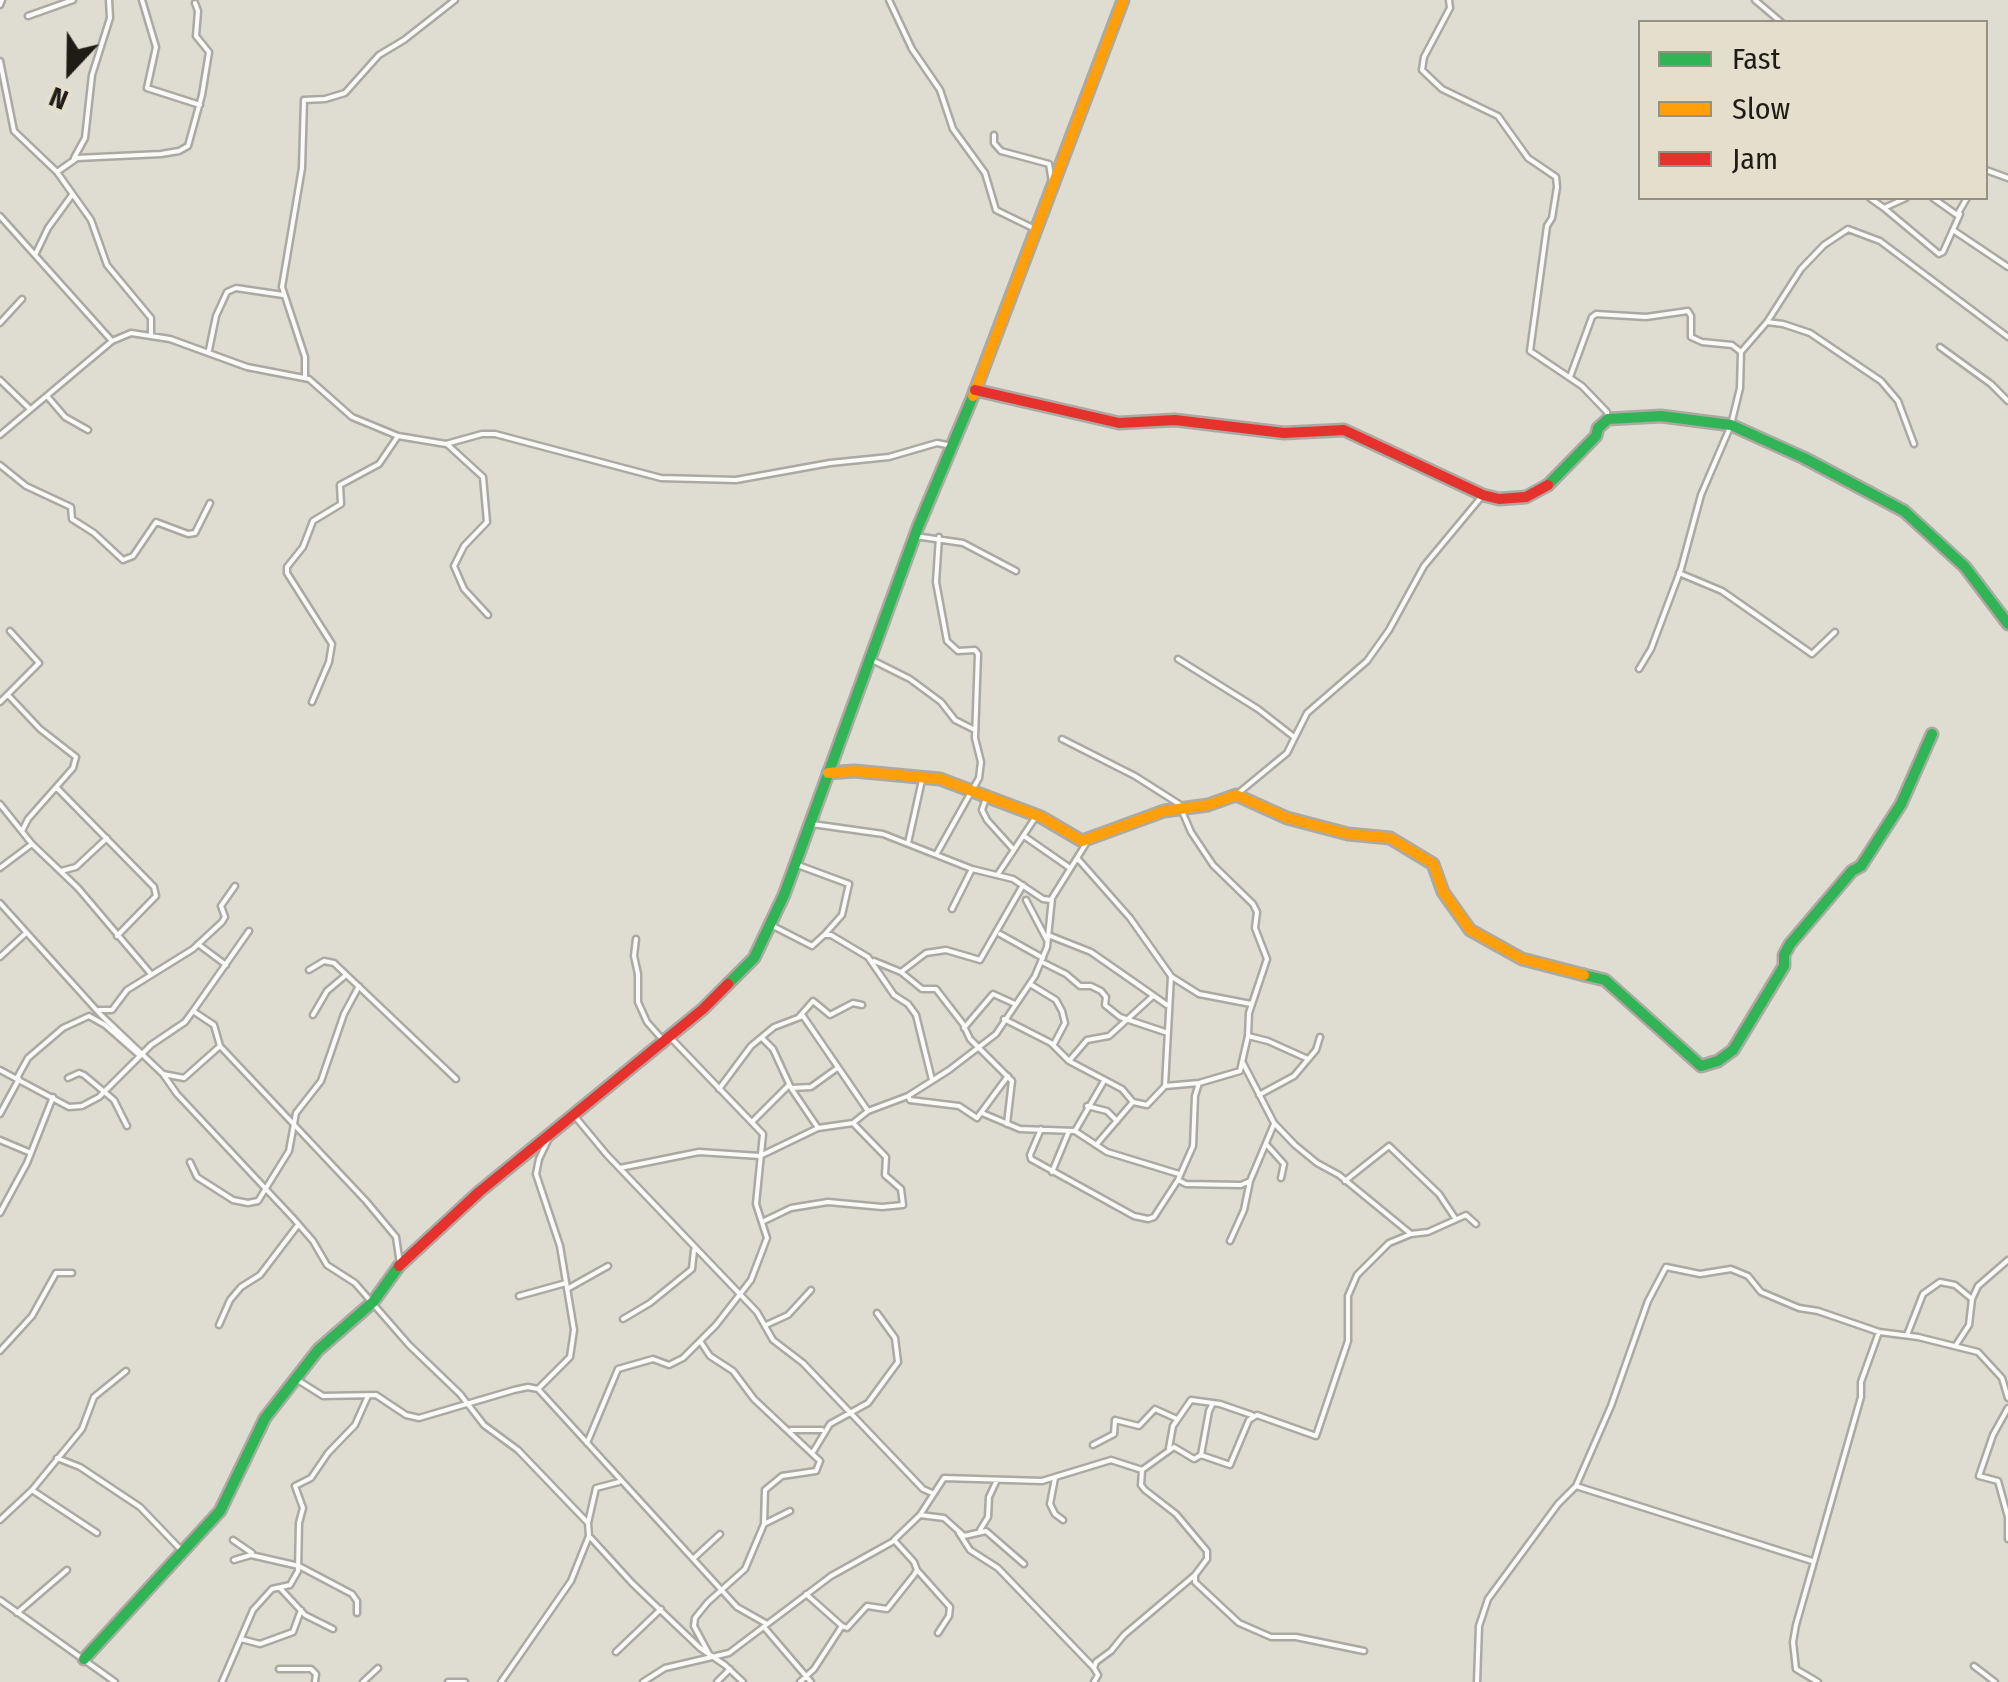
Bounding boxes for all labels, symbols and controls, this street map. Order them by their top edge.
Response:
north arrow [20,20,120,120]
legend [1638,20,1988,200]
text: Fast [1732,41,1780,77]
text: N [45,80,73,117]
text: Slow [1732,91,1790,127]
text: Jam [1732,141,1778,177]

